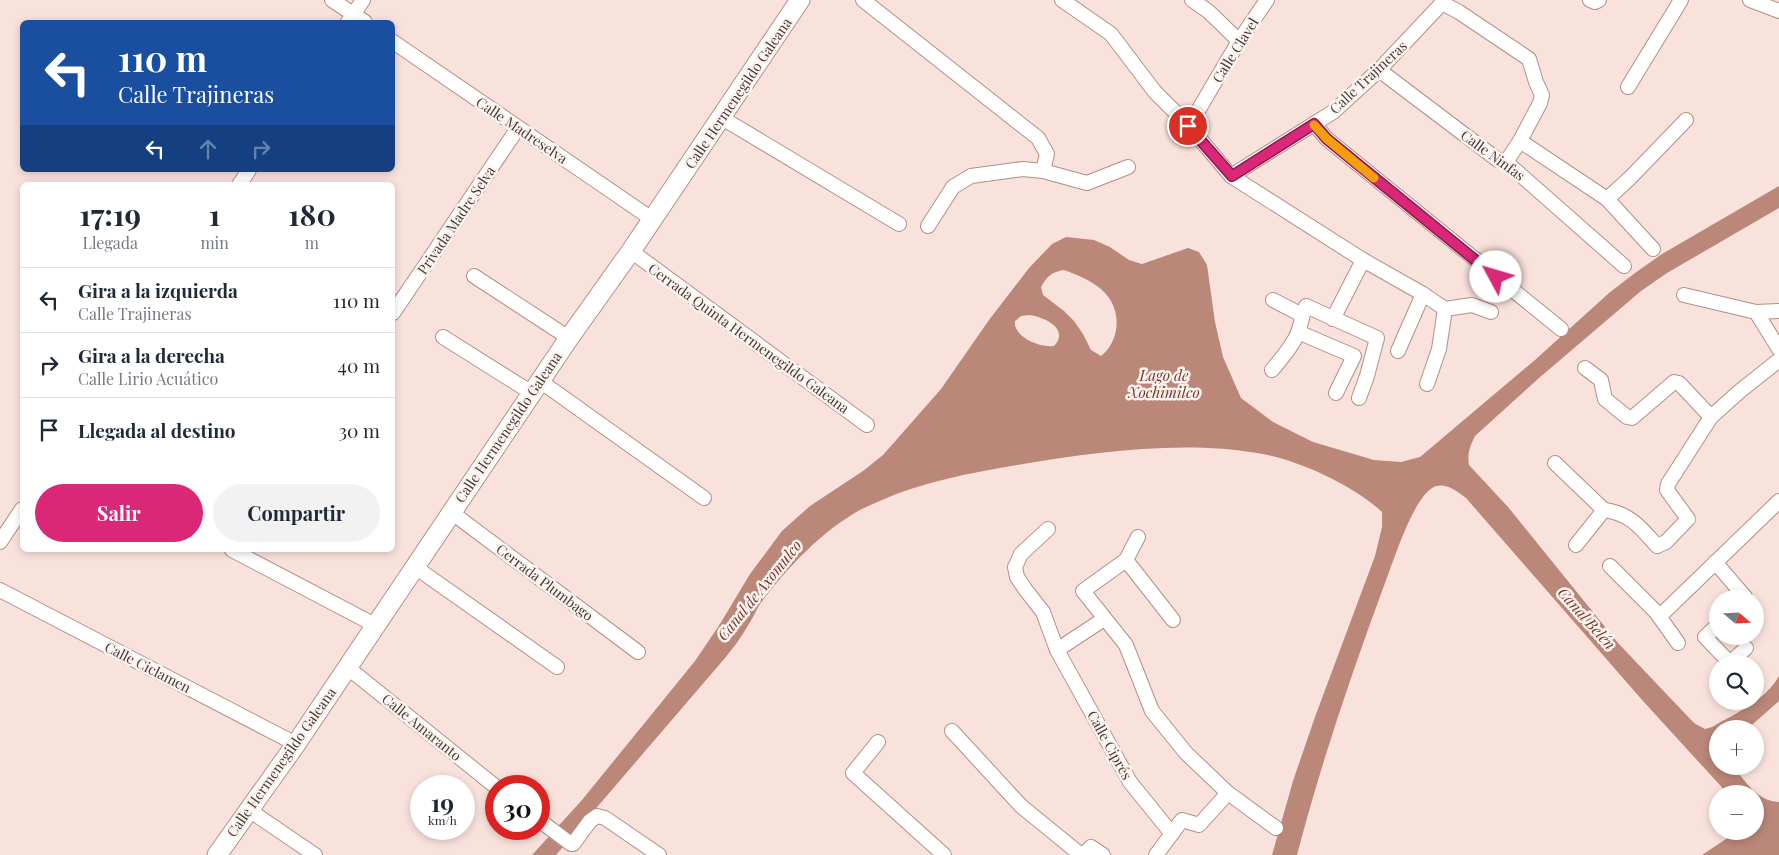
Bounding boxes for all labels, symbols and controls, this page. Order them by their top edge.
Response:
street label: Calle Hermenegildo Galeana [680,14,796,172]
street label: Calle Clavel [1207,14,1263,86]
text: 110 m [118,34,207,81]
street label: Calle Trajineras [1325,36,1411,118]
icon: left [35,40,100,105]
text: Calle Trajineras [118,79,274,109]
street label: Calle Madreselva [473,92,571,168]
pin [1167,105,1209,147]
icon: arrive [1174,112,1202,140]
street label: Calle Ninfas [1457,125,1529,185]
icon: left [141,135,169,163]
icon: ahead [194,135,222,163]
icon: right [247,135,275,163]
street label: Privada Madre Selva [413,162,499,278]
text: 17:19 [79,194,141,234]
text: 1 [209,194,220,234]
text: 180 [288,194,336,234]
text: Llegada [82,232,138,253]
text: min [200,232,229,253]
text: m [305,232,319,253]
position arrow [1469,250,1521,302]
street label: Cerrada Quinta Hermenegildo Galeana [645,259,853,417]
text: Gira a la izquierda [78,277,238,303]
icon: left [35,286,63,314]
text: 110 m [333,287,380,313]
text: Calle Trajineras [78,303,192,324]
text: Gira a la derecha [78,342,225,368]
street label: Calle Hermenegildo Galeana [450,348,566,506]
icon: right [35,351,63,379]
text: 40 m [338,352,380,378]
water label: Lago de Xochimilco [1127,365,1200,402]
text: Calle Lirio Acuático [78,368,218,389]
icon: arrive [35,416,63,444]
text: Llegada al destino [78,417,236,443]
text: 30 m [338,417,380,443]
button: Salir [35,484,203,542]
button: Compartir [213,484,380,542]
water label: Canal de Axomulco [712,536,806,644]
street label: Cerrada Plumbago [493,539,598,625]
water label: Canal Belén [1554,583,1620,653]
north arrow [1709,590,1764,645]
map controls [1709,590,1764,840]
street label: Calle Ciclamen [102,637,195,697]
button: search [1709,655,1764,710]
street label: Calle Hermenegildo Galeana [222,684,340,840]
street label: Calle Amaranto [378,689,466,765]
street label: Calle Ciprés [1083,707,1137,783]
button: + [1709,720,1764,775]
speed limit sign: 30 [485,775,550,840]
text: 19 [431,785,454,818]
button: − [1709,785,1764,840]
text: km/h [428,812,457,828]

